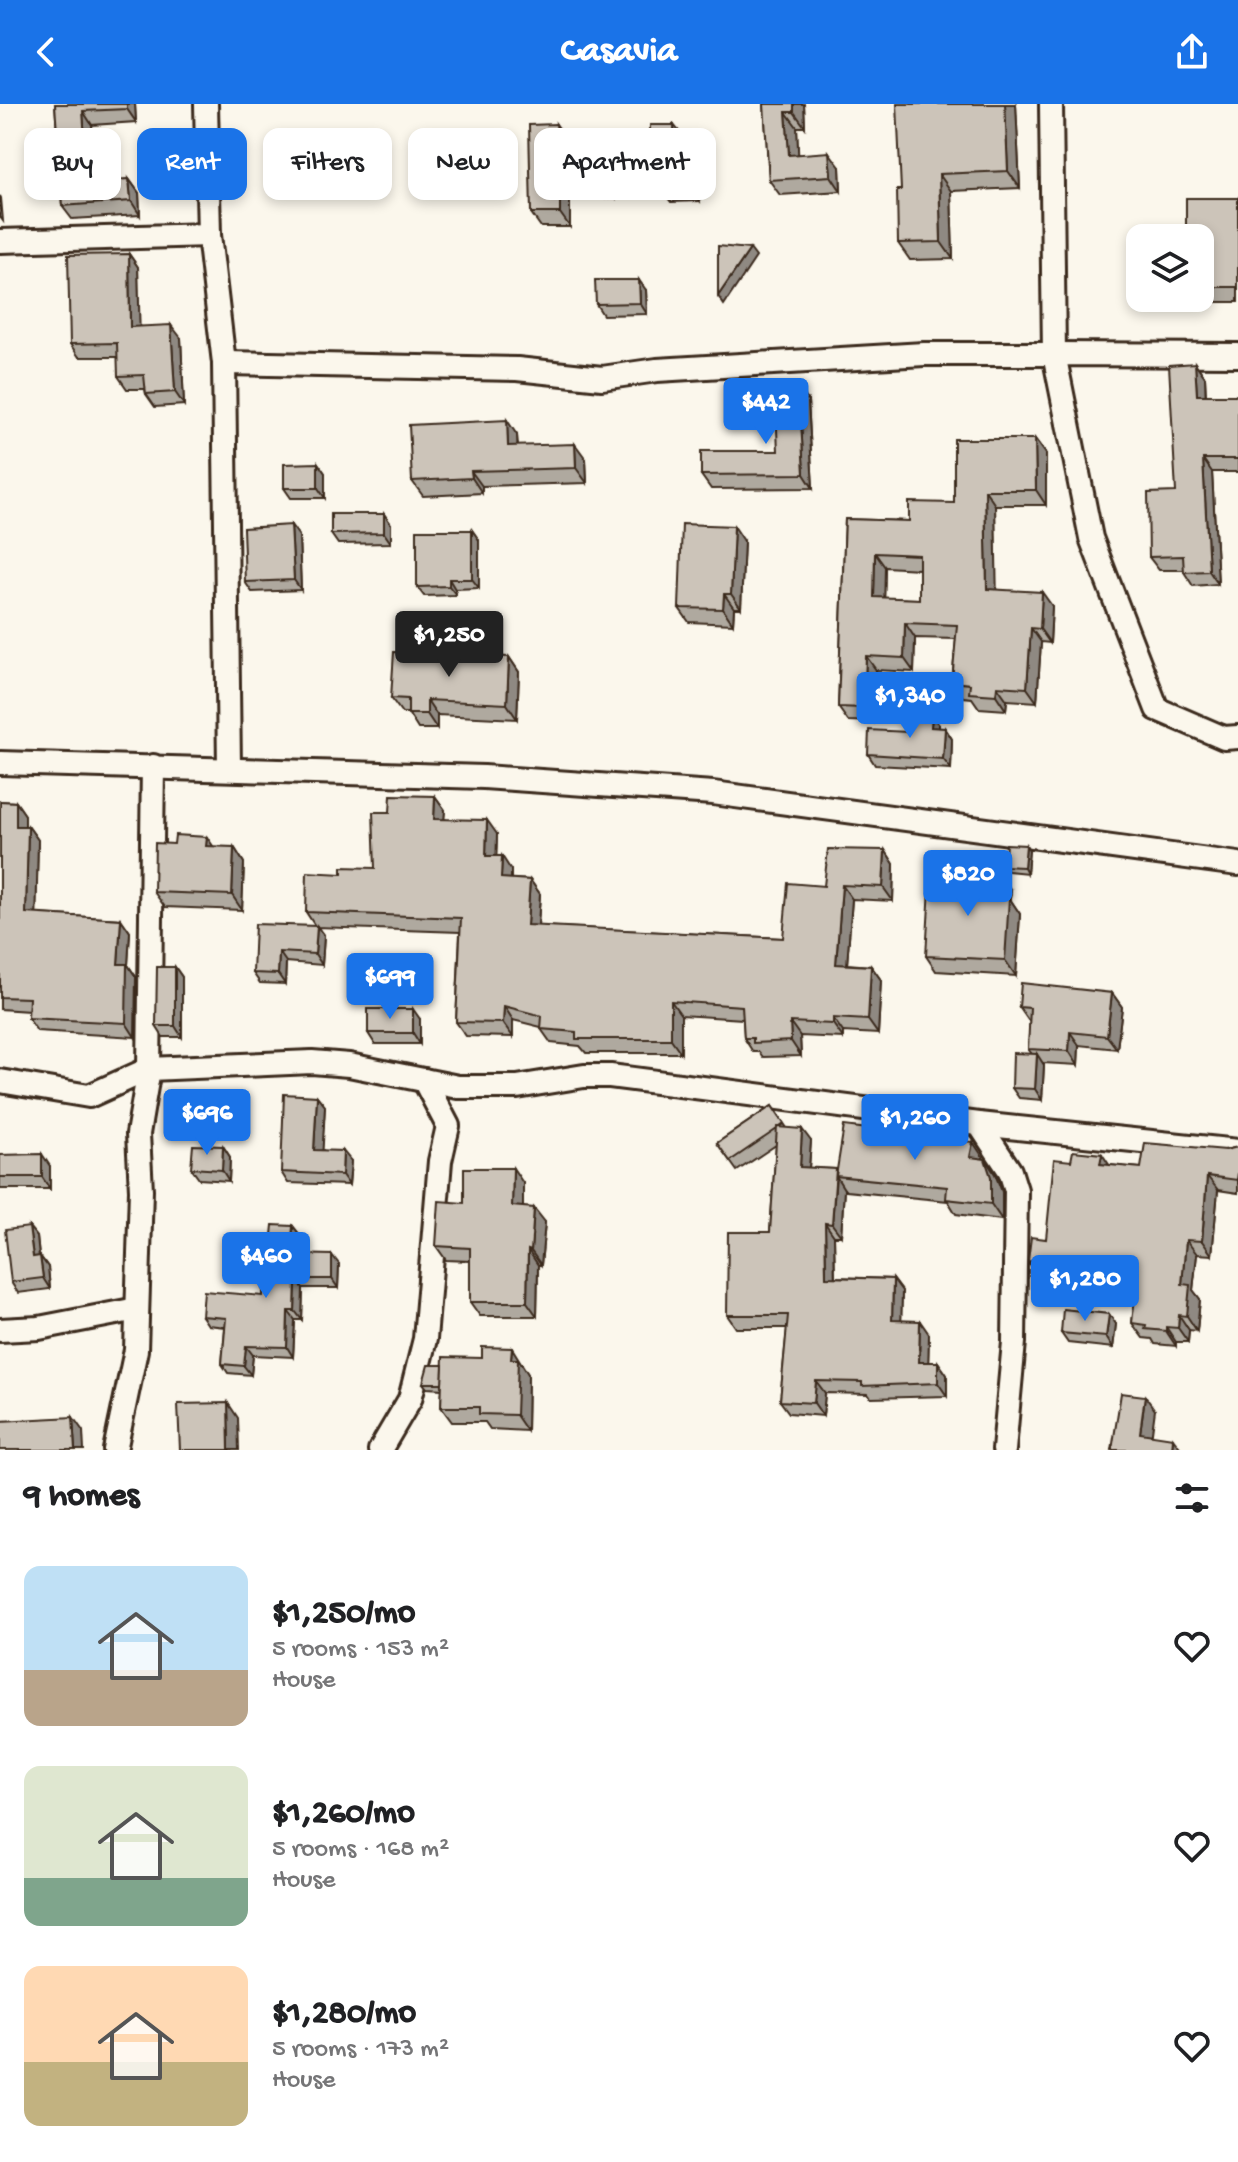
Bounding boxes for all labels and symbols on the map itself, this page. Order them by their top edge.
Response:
pin: $442 [719,378,813,446]
pin: $1,250 [384,611,514,679]
pin: $1,340 [845,672,975,740]
pin: $820 [921,850,1015,918]
pin: $699 [343,953,437,1021]
pin: $696 [160,1089,254,1157]
pin: $1,260 [850,1094,980,1162]
pin: $460 [219,1232,313,1300]
pin: $1,280 [1020,1255,1150,1323]

